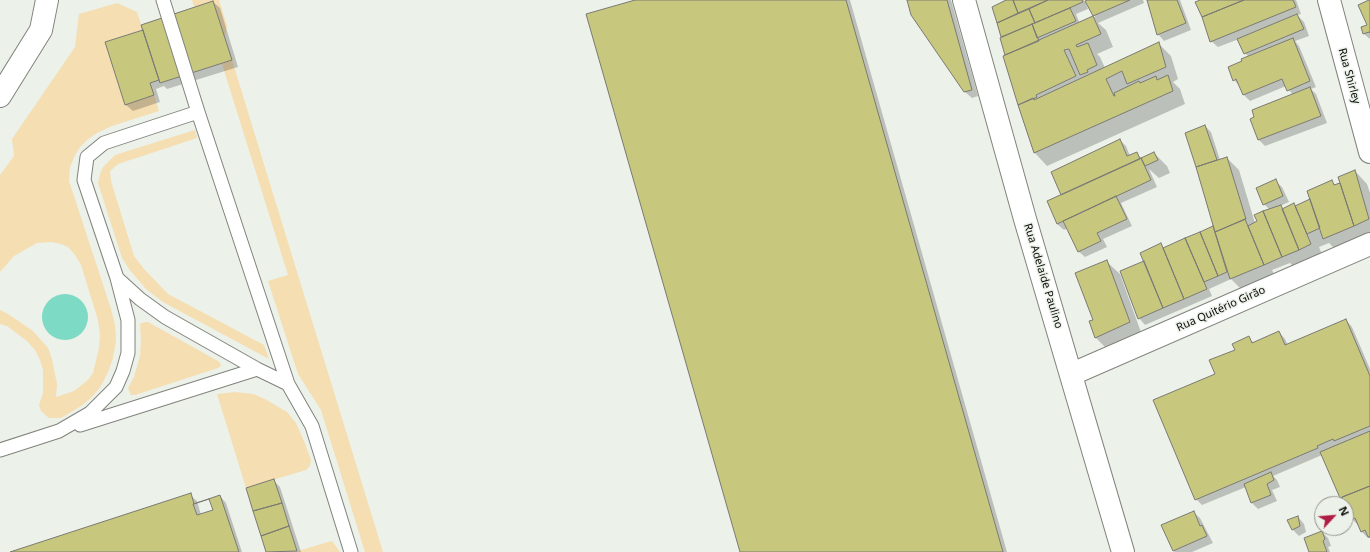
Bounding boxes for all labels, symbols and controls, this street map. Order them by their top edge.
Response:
street label: Rua Shirley [1335,47,1363,105]
street label: Rua Adelaide Paulino [1021,222,1065,330]
street label: Rua Quitério Girão [1174,283,1268,335]
north arrow [1314,496,1354,536]
text: N [1336,504,1353,518]

